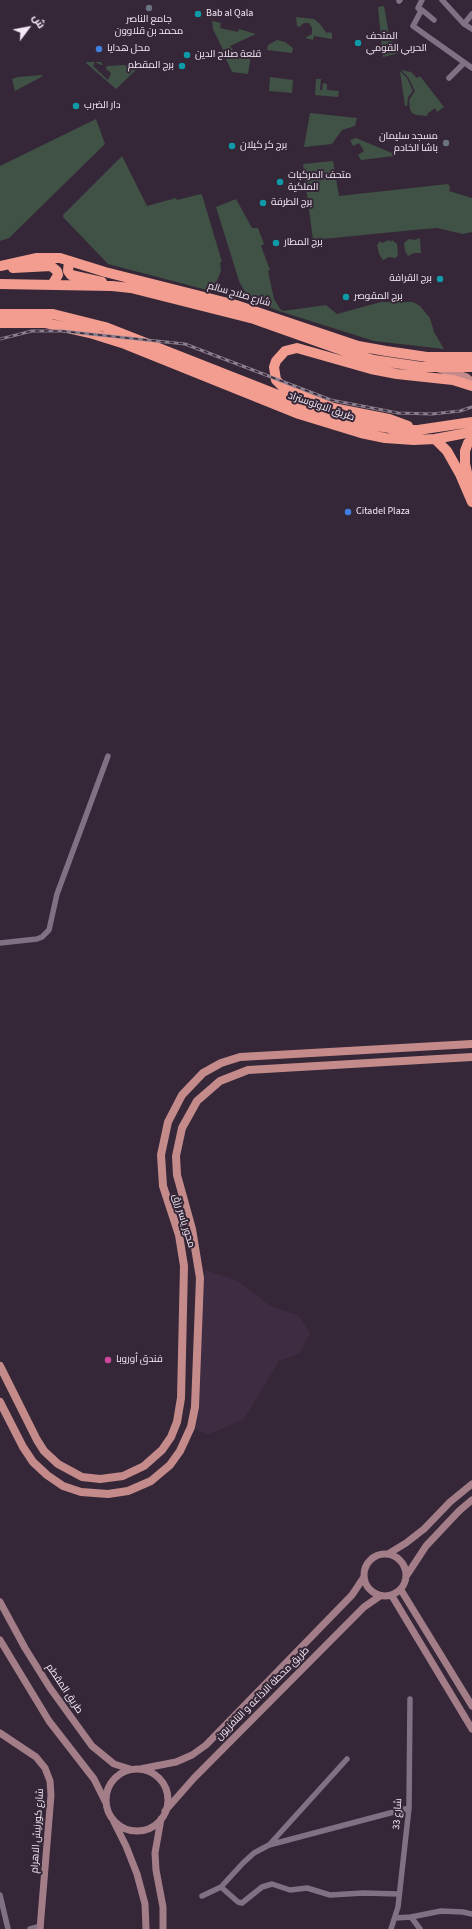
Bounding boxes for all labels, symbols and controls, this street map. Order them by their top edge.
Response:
marker: جامع الناصر محمد بن قلاوون [144,3,154,13]
north arrow [8,8,48,48]
place label: Bab al Qala [206,8,253,20]
marker: Bab al Qala [193,9,203,19]
text: ش [28,11,49,31]
place label: جامع الناصر محمد بن قلاوون [115,14,183,38]
place label: المتحف الحربي القومي [366,31,427,54]
marker: المتحف الحربي القومي [353,38,363,48]
place label: محل هدايا [107,43,150,55]
marker: محل هدايا [94,44,104,54]
place label: قلعة صلاح الدين [195,49,261,61]
marker: قلعة صلاح الدين [182,50,192,60]
place label: برج المقطم [128,60,174,72]
marker: برج المقطم [177,61,187,71]
place label: دار الضرب [84,100,121,112]
marker: دار الضرب [71,101,81,111]
place label: مسجد سليمان باشا الخادم [379,131,438,154]
marker: مسجد سليمان باشا الخادم [441,138,451,148]
place label: برج كر كيلان [240,140,287,152]
marker: برج كر كيلان [227,141,237,151]
place label: متحف المركبات الملكية [288,170,351,194]
marker: متحف المركبات الملكية [275,177,285,187]
place label: برج الطرفة [271,197,312,209]
marker: برج الطرفة [258,198,268,208]
place label: برج المطار [284,237,323,249]
marker: برج المطار [271,238,281,248]
place label: برج القرافة [389,273,432,285]
marker: برج القرافة [435,274,445,284]
street label: شارع صلاح سالم [206,280,272,310]
place label: برج المقوصر [354,291,403,303]
marker: برج المقوصر [341,292,351,302]
street label: طريق الاوتوستراد [286,390,356,424]
place label: Citadel Plaza [356,506,410,518]
marker: Citadel Plaza [343,507,353,517]
street label: محور ياسر رزق [169,1193,197,1249]
place label: فندق أوروبا [116,1354,163,1366]
marker: فندق أوروبا [103,1355,113,1365]
street label: طريق محطة الاذاعه و التلفزيون [214,1645,312,1743]
street label: طريق المقطم [43,1662,85,1716]
street label: شارع كورنيش الاهرام [29,1788,47,1874]
street label: شارع 33 [391,1798,405,1830]

